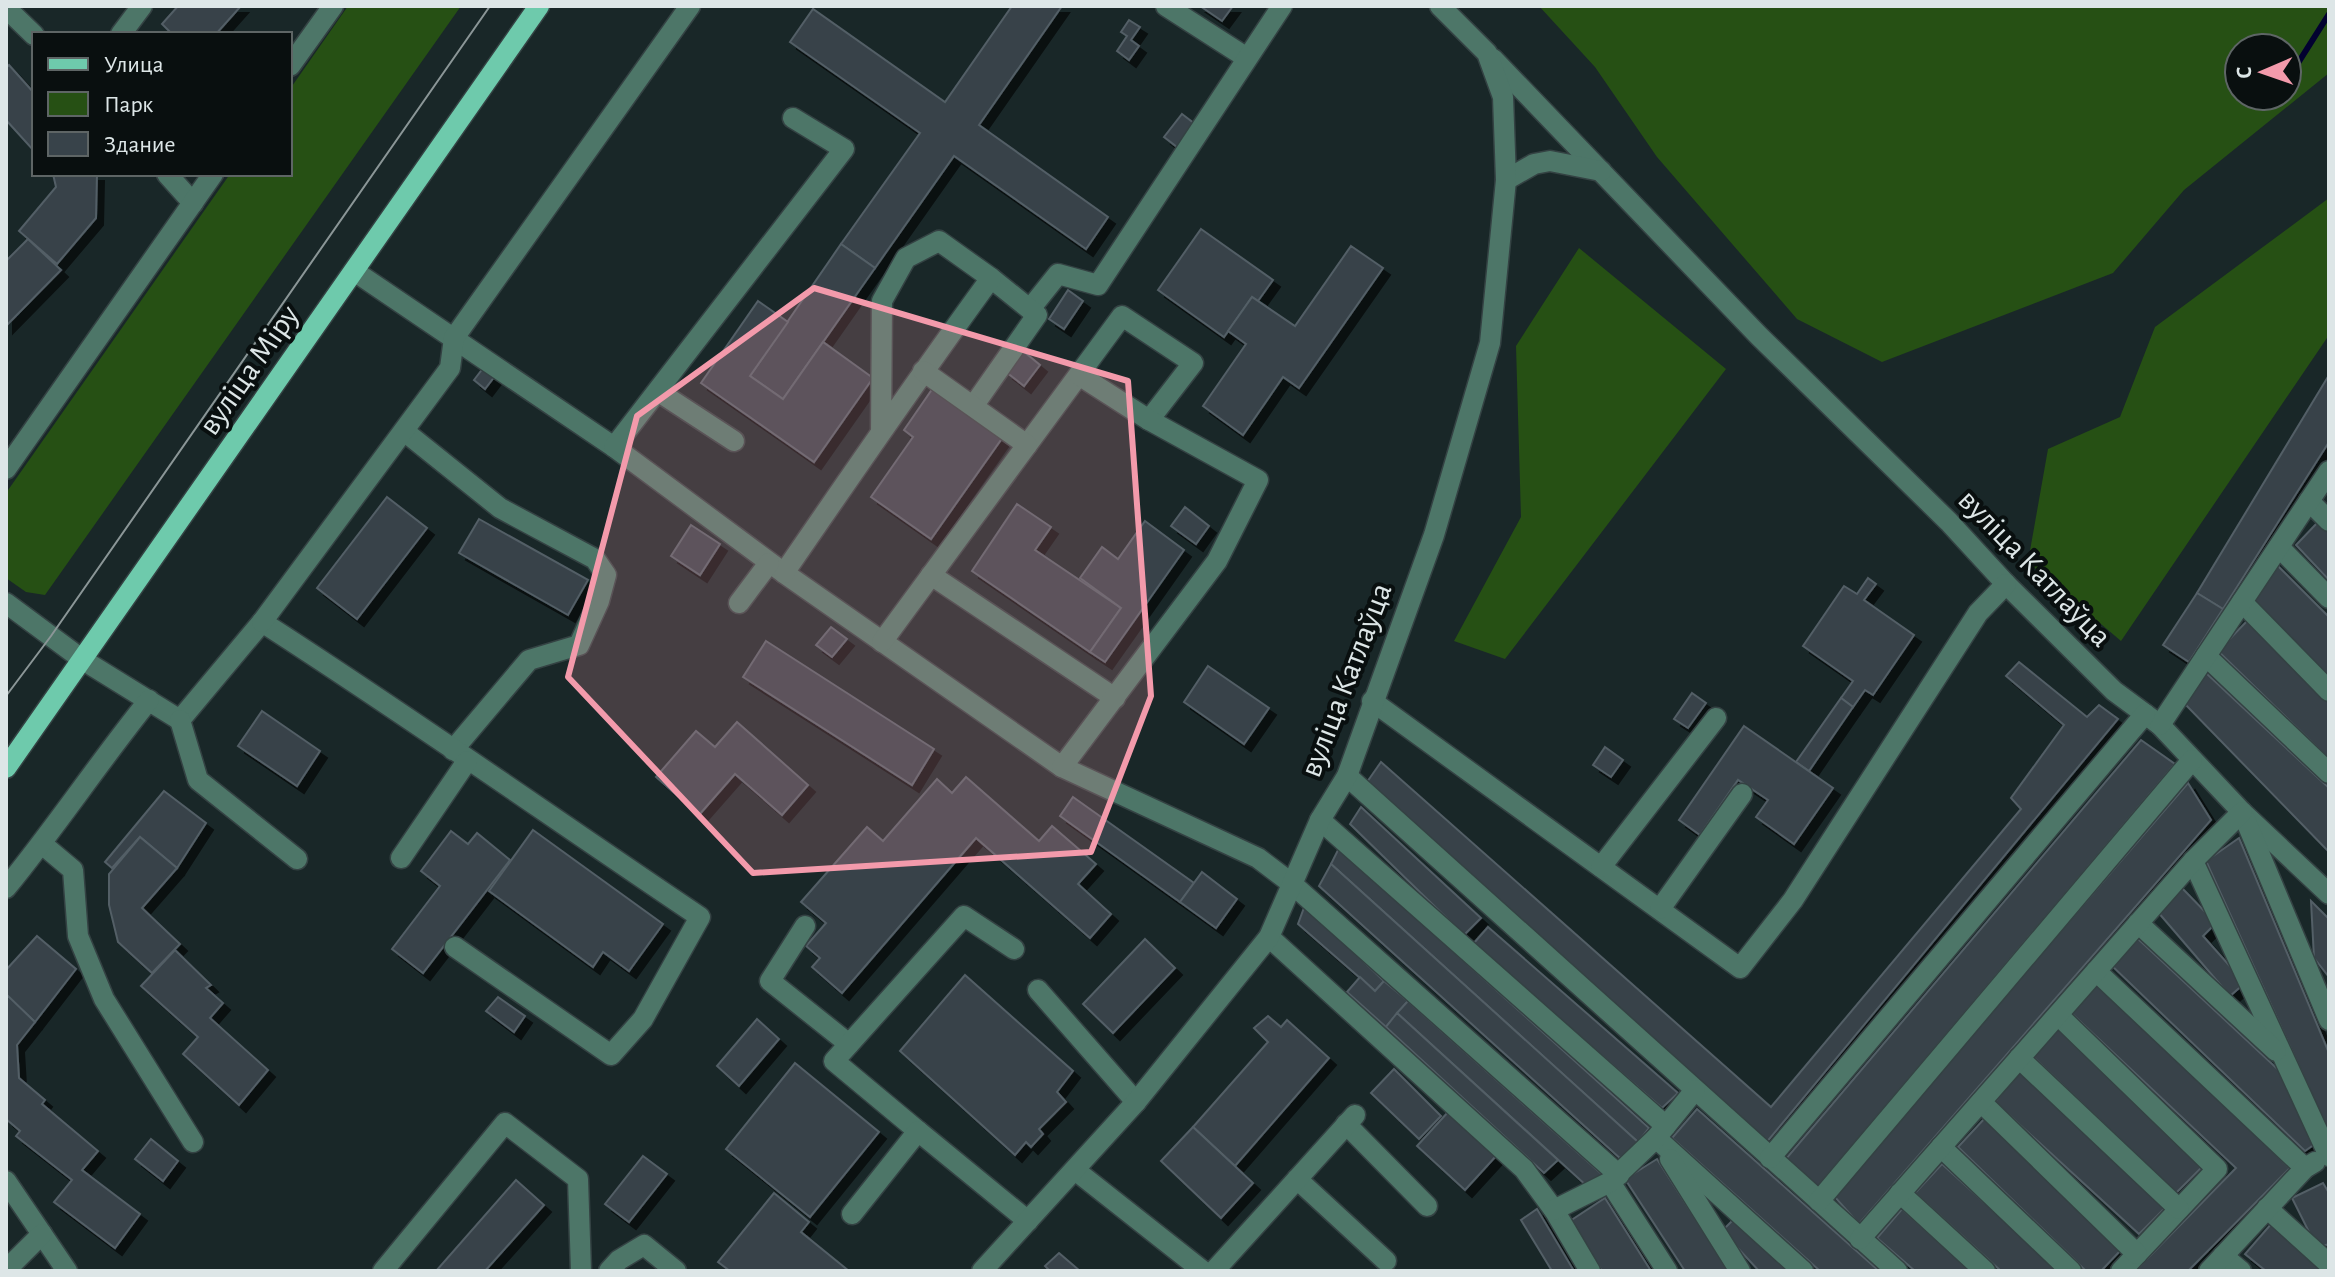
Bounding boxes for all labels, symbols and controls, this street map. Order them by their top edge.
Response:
legend [32,32,292,176]
north arrow [2223,32,2303,112]
text: Улица [104,53,164,77]
text: С [2233,66,2255,79]
text: Парк [104,93,153,117]
text: Здание [104,133,175,157]
street label: вуліца Міру [193,299,305,441]
street label: вуліца Катлаўца [1952,483,2118,653]
street label: вуліца Катлаўца [1294,579,1398,781]

